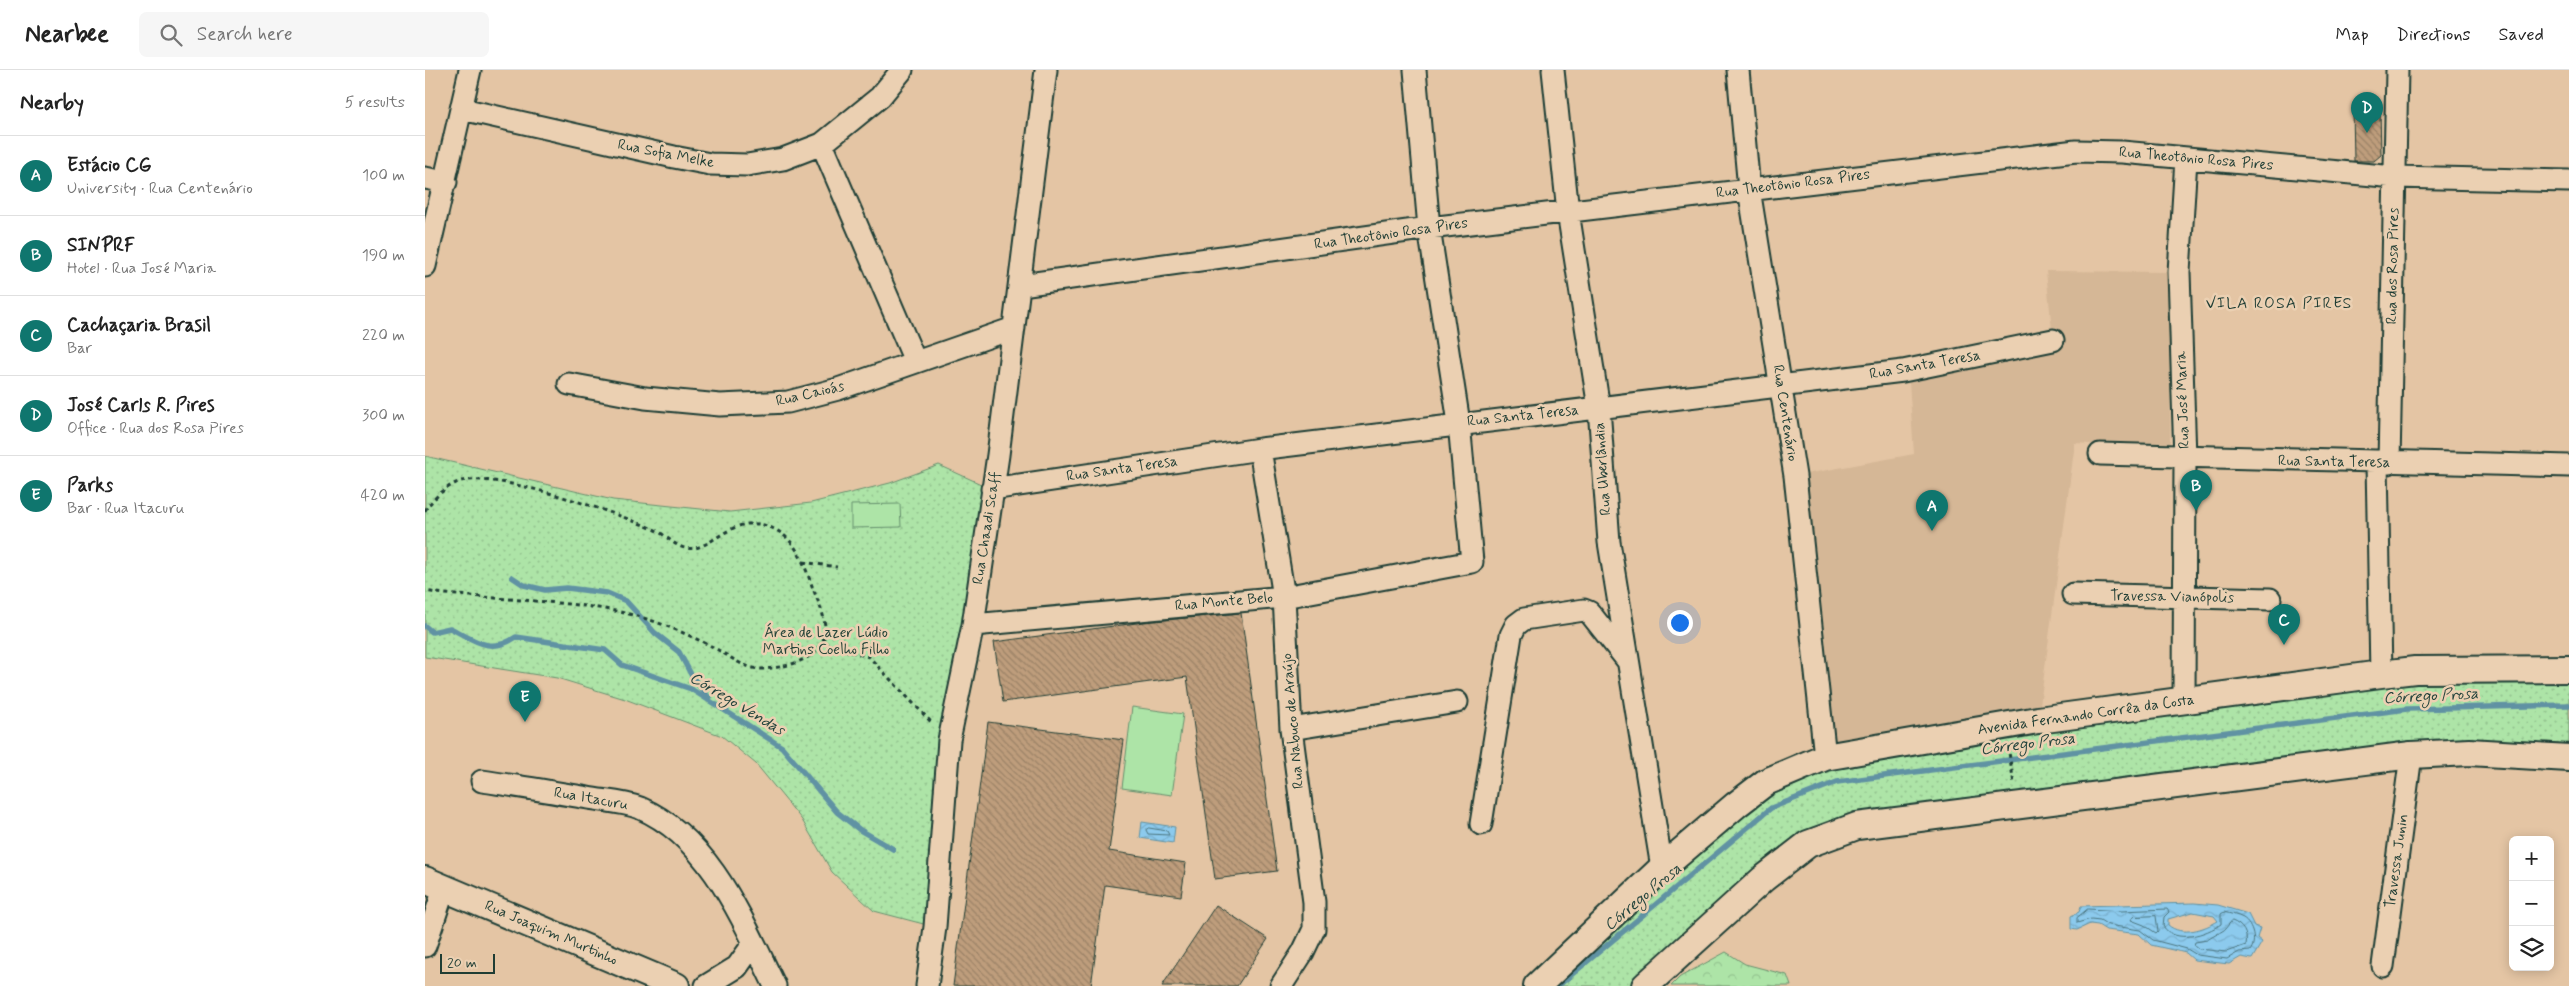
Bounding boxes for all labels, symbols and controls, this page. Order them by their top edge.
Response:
search box [139,12,489,57]
text: Nearbee [25,19,109,50]
icon: search [157,21,185,49]
text: Search here [197,22,293,47]
text: Map [2336,23,2369,47]
text: Directions [2397,23,2471,47]
text: Saved [2499,23,2544,47]
text: Nearby [20,89,84,117]
text: 5 results [345,92,405,113]
pin: D [2351,92,2383,133]
street label: Rua Sofia Melke [616,135,716,173]
street label: Rua Theotônio Rosa Pires [2118,142,2274,176]
text: Estácio CG [67,153,151,178]
text: A [31,165,41,186]
text: 100 m [362,165,405,186]
street label: Rua Theotônio Rosa Pires [1715,165,1871,203]
text: University · Rua Centenário [67,178,253,199]
street label: Rua dos Rosa Pires [2382,207,2404,325]
street label: Rua Theotônio Rosa Pires [1313,213,1469,255]
text: SINPRF [67,233,135,258]
text: B [31,245,41,266]
text: 190 m [362,245,405,266]
text: Hotel · Rua José Maria [67,258,216,279]
district label: VILA ROSA PIRES [2206,293,2352,314]
text: Cachaçaria Brasil [67,313,211,338]
text: C [30,325,42,346]
text: 220 m [362,325,405,346]
text: Bar [67,338,92,359]
street label: Rua Santa Teresa [1868,345,1982,385]
street label: Rua José Maria [2171,350,2195,449]
street label: Rua Centenário [1768,363,1802,463]
street label: Rua Caioás [774,376,847,412]
text: José Carls R. Pires [67,393,214,418]
street label: Rua Santa Teresa [1466,400,1580,432]
text: D [30,405,42,426]
text: 300 m [362,405,405,426]
text: Office · Rua dos Rosa Pires [67,418,244,439]
street label: Rua Uberlândia [1590,422,1616,516]
street label: Rua Santa Teresa [1065,451,1179,487]
street label: Rua Santa Teresa [2278,451,2391,473]
street label: Rua Chaadi Scaff [968,470,1006,586]
pin: B [2180,470,2212,511]
text: Parks [67,473,113,498]
text: E [31,485,41,506]
text: 420 m [361,485,405,506]
pin: A [1916,490,1948,531]
text: Bar · Rua Itacuru [67,498,184,519]
street label: Travessa Vianópolis [2110,586,2234,608]
street label: Rua Monte Belo [1174,588,1274,616]
pin: C [2268,604,2300,645]
your location [1667,610,1693,636]
park label: Área de Lazer Lúdio Martins Coelho Filho [763,622,889,660]
street label: Rua Nabuco de Araújo [1277,652,1309,790]
water label: Córrego Vendas [685,667,790,743]
pin: E [509,681,541,722]
water label: Córrego Prosa [2383,683,2479,711]
street label: Avenida Fernando Corrêa da Costa [1976,690,2196,740]
water label: Córrego Prosa [1980,728,2077,762]
street label: Rua Itacuru [552,783,630,815]
street label: Travessa Junin [2380,813,2414,909]
map controls [2509,836,2554,971]
button: + [2509,836,2554,881]
water label: Córrego Prosa [1600,858,1687,937]
button: − [2509,881,2554,926]
street label: Rua Joaquim Murtinho [481,896,621,970]
button: layers [2509,926,2554,971]
scale bar [440,951,495,974]
text: 20 m [447,954,477,972]

